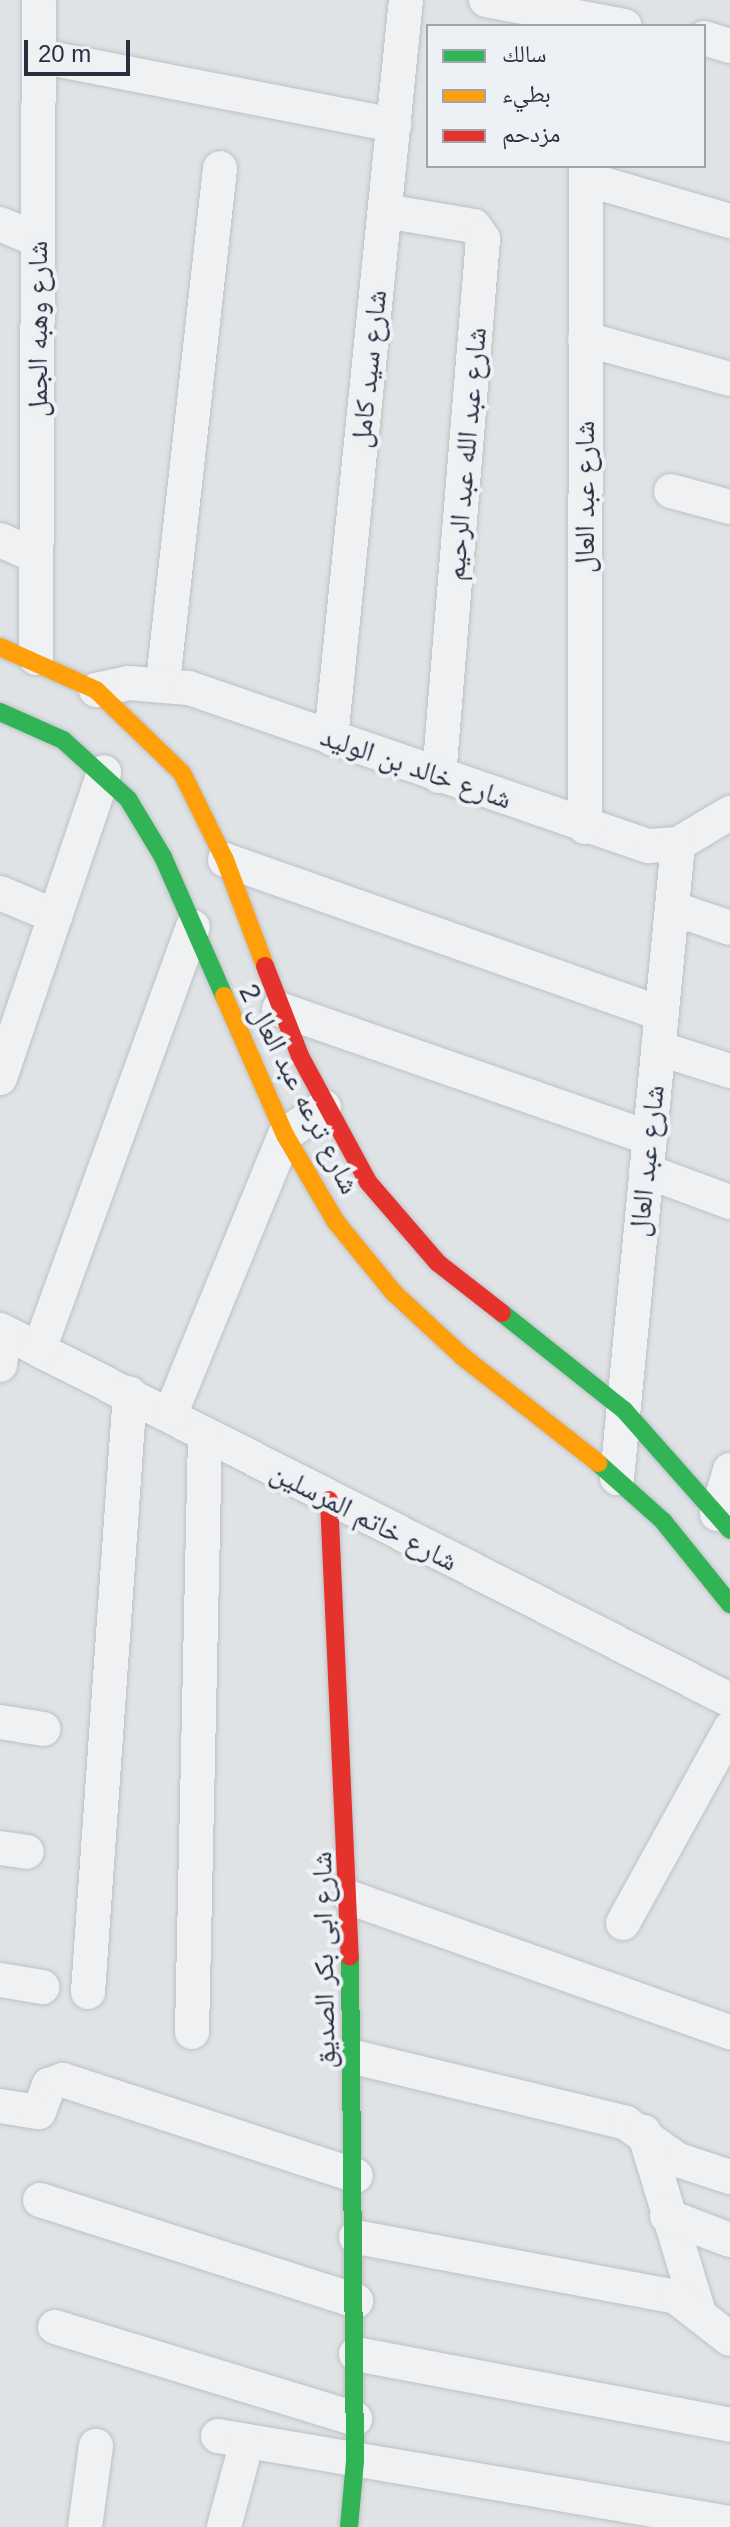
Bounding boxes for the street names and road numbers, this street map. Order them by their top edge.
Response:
street label: شارع وهبه الجمل [21,241,55,417]
street label: شارع سيد كامل [344,288,394,450]
street label: شارع عبد الله عبد الرحيم [438,326,494,582]
street label: شارع عبد العال [568,421,602,573]
street label: شارع خالد بن الوليد [316,720,516,816]
street label: شارع ترعه عبد العال 2 [232,978,366,1200]
street label: شارع عبد العال [622,1084,672,1238]
street label: شارع خاتم المرسلين [265,1455,463,1579]
street label: شارع ابى بكر الصديق [305,1851,343,2069]

